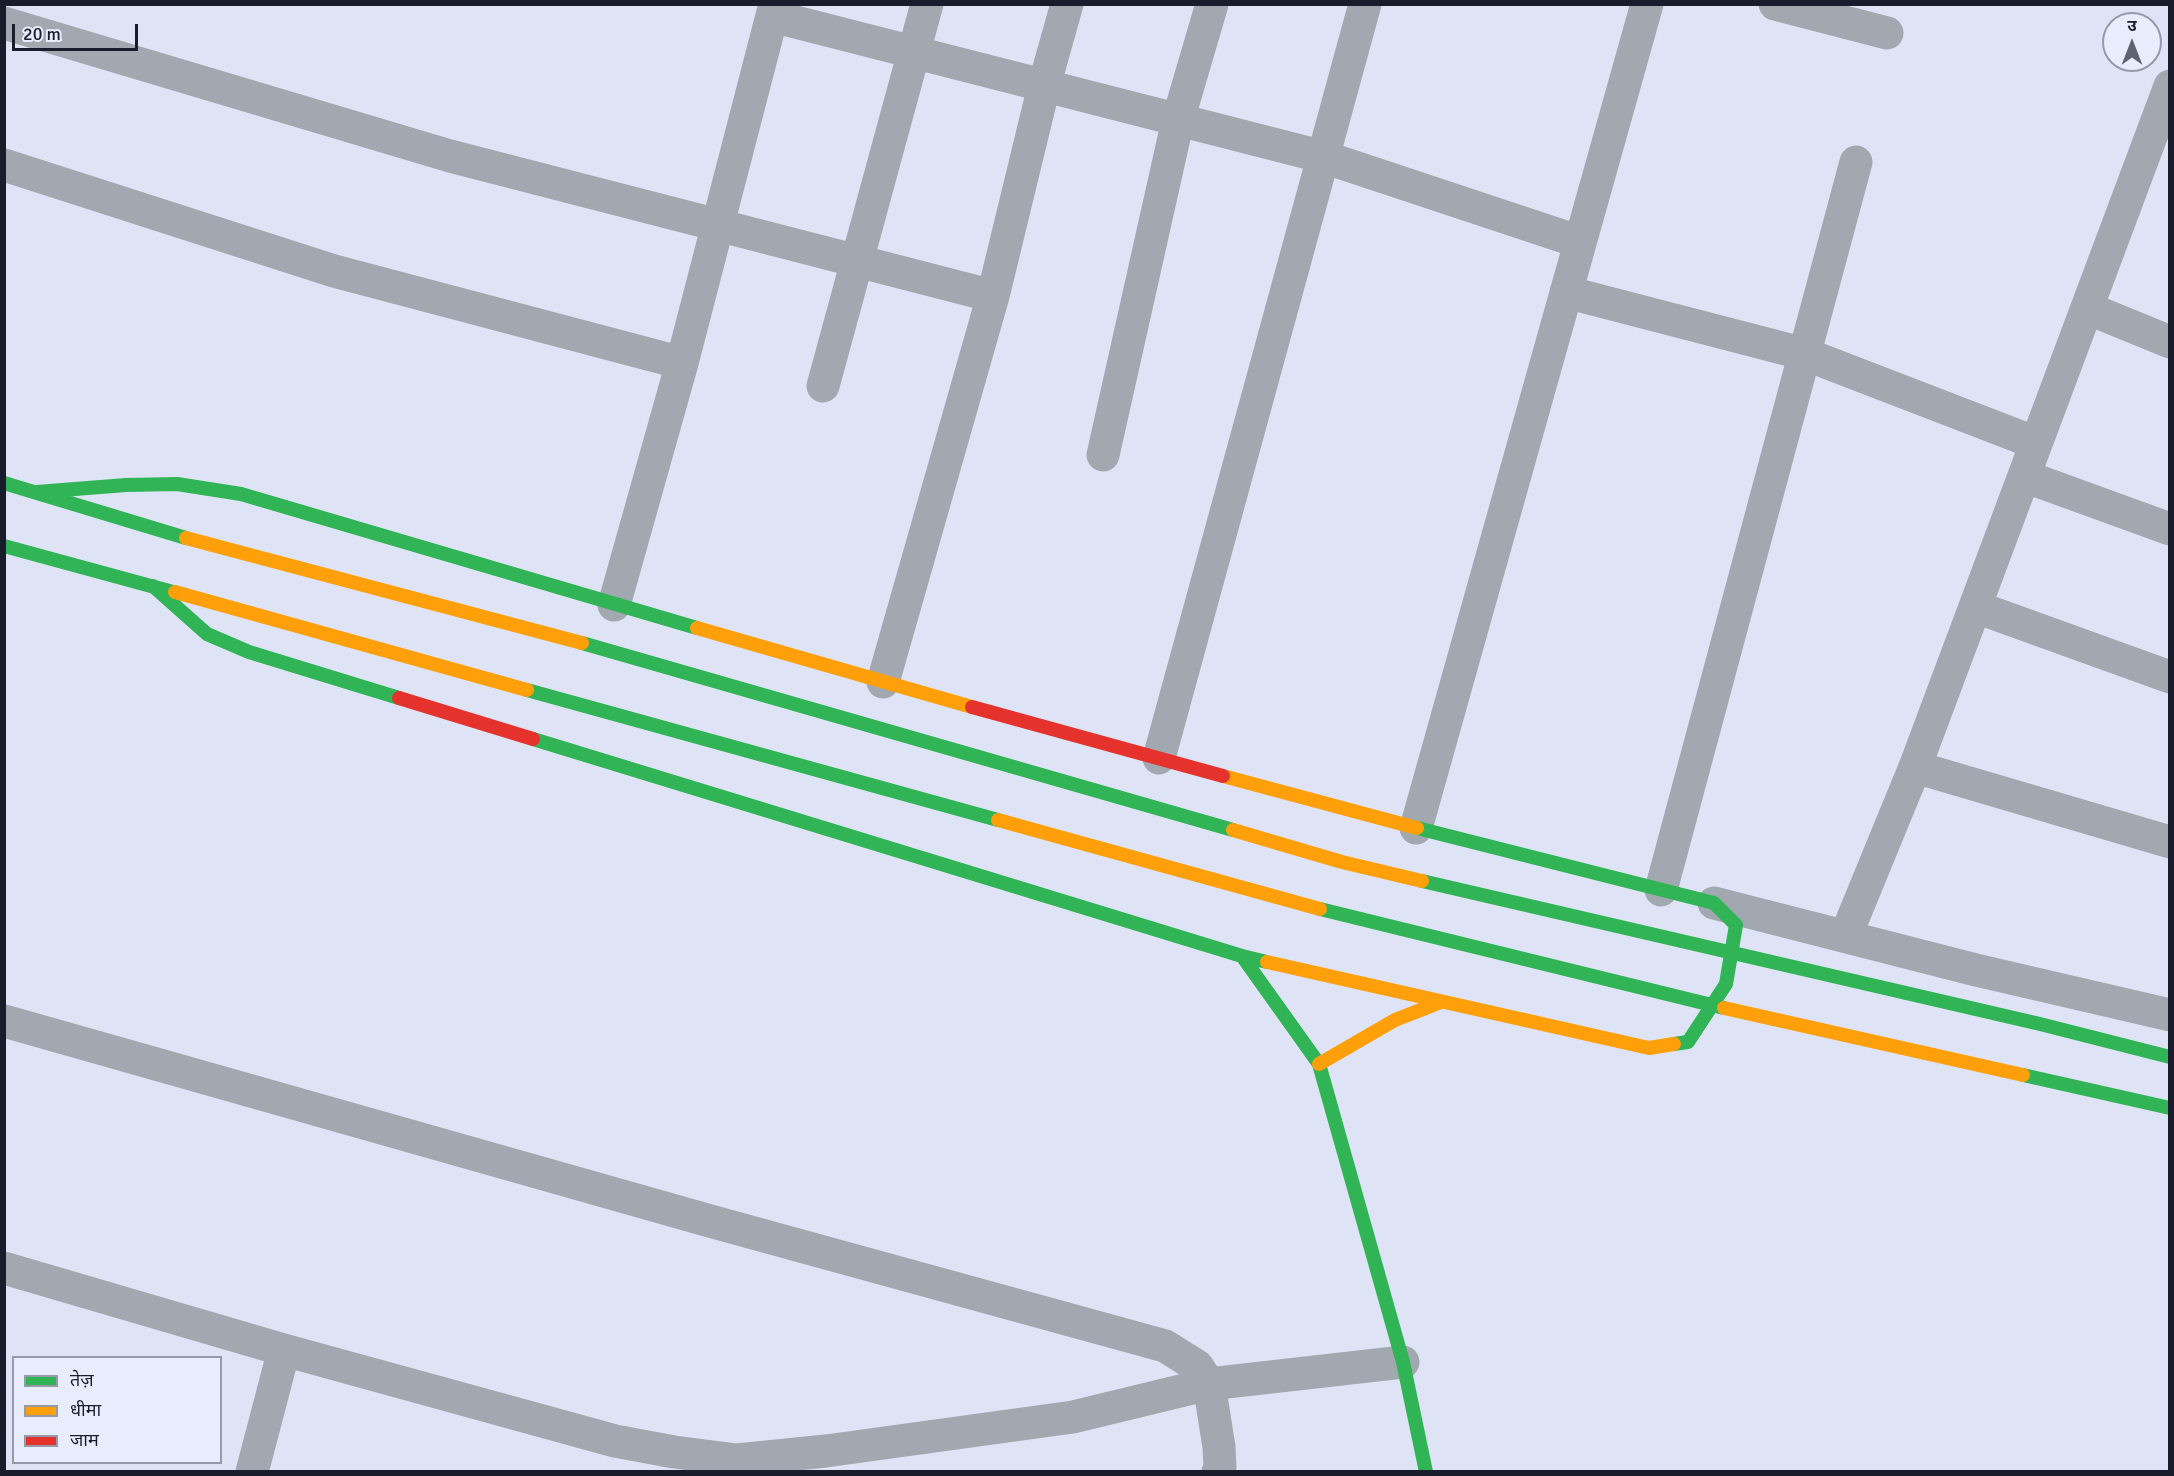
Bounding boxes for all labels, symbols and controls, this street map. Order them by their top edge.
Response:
scale bar [15,12,141,50]
north arrow [2102,12,2162,72]
text: उ [2127,16,2137,36]
text: 20 m [23,23,61,45]
legend [12,1356,222,1464]
text: तेज़ [70,1369,94,1391]
text: धीमा [70,1399,101,1421]
text: जाम [70,1429,99,1451]

